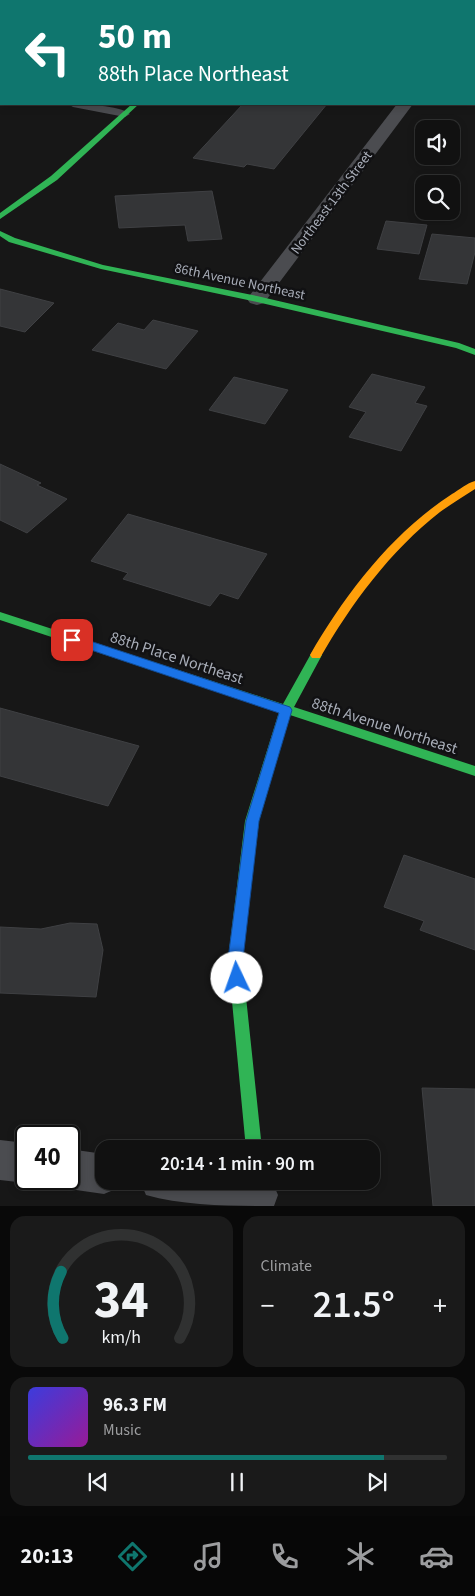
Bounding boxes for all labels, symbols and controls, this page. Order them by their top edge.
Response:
text: 50 m [98,12,172,62]
icon: left [15,20,80,85]
text: 88th Place Northeast [98,58,289,90]
map controls [415,120,460,220]
button: sound [415,120,460,165]
street label: Northeast 13th Street [286,146,378,259]
button: search [415,175,460,220]
street label: 86th Avenue Northeast [173,258,307,306]
pin [51,619,93,661]
icon: arrive [58,626,86,654]
street label: 88th Place Northeast [107,626,247,690]
street label: 88th Avenue Northeast [309,692,461,760]
position arrow [210,951,262,1003]
speed limit sign: 40 [15,1125,80,1190]
text: 20:14 · 1 min · 90 m [160,1151,315,1178]
text: Climate [261,1255,312,1277]
text: 34 [94,1264,149,1338]
text: 21.5° [313,1278,395,1332]
text: − [261,1286,274,1326]
text: + [433,1286,447,1326]
text: km/h [101,1325,141,1350]
text: 96.3 FM [103,1392,167,1419]
text: Music [103,1419,141,1441]
icon: previous [84,1468,112,1496]
icon: pause [223,1468,251,1496]
icon: next [363,1468,391,1496]
icon: directions [115,1539,150,1574]
icon: music [191,1539,226,1574]
icon: phone [267,1539,302,1574]
icon: climate [343,1539,378,1574]
icon: car [419,1539,454,1574]
text: 20:13 [21,1540,74,1572]

